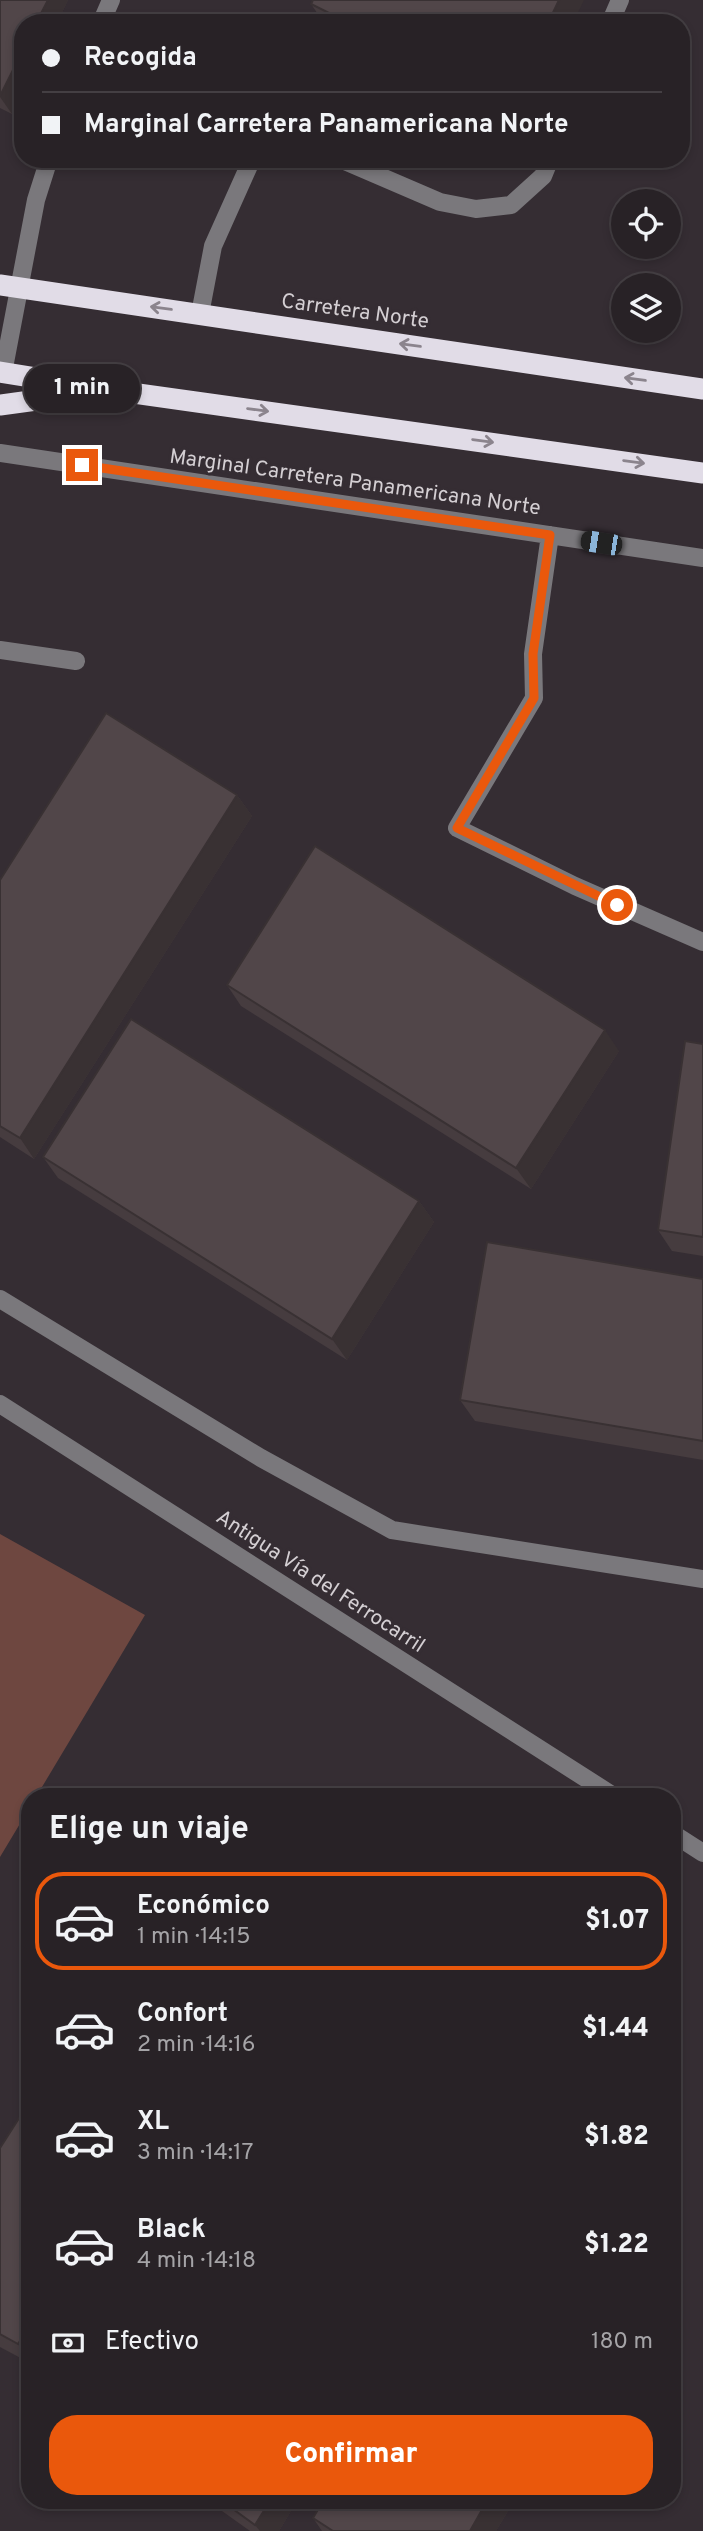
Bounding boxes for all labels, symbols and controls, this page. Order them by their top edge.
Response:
text: Recogida [84,42,197,75]
text: Marginal Carretera Panamericana Norte [84,109,569,142]
map controls [611,189,681,343]
button: locate [611,189,681,259]
button: layers [611,273,681,343]
street label: Carretera Norte [279,288,431,336]
one-way arrow [150,301,173,314]
one-way arrow [400,338,422,351]
callout: 1 min [24,364,140,412]
one-way arrow [625,372,647,385]
text: 1 min [54,374,110,403]
one-way arrow [246,404,269,417]
one-way arrow [471,435,494,448]
street label: Marginal Carretera Panamericana Norte [168,444,542,522]
route end [66,449,98,481]
one-way arrow [622,456,645,469]
car [579,529,624,557]
route start [601,889,633,921]
street label: Antigua Vía del Ferrocarril [210,1504,430,1660]
text: Elige un viaje [49,1810,249,1850]
icon: car [53,1890,116,1953]
text: Económico [137,1890,270,1923]
text: $1.07 [585,1905,649,1938]
text: 1 min · 14:15 [137,1923,251,1952]
icon: car [53,1998,116,2061]
text: Confort [137,1998,228,2031]
text: $1.44 [582,2013,649,2046]
text: 2 min · 14:16 [137,2031,255,2060]
icon: car [53,2106,116,2169]
text: XL [137,2106,169,2139]
text: $1.82 [584,2121,649,2154]
text: 3 min · 14:17 [137,2139,253,2168]
icon: car [53,2214,116,2277]
text: Black [137,2214,206,2247]
text: $1.22 [584,2229,649,2262]
text: 4 min · 14:18 [137,2247,256,2276]
icon: cash [49,2324,87,2362]
text: Efectivo [105,2326,199,2359]
text: 180 m [591,2328,653,2357]
button: Confirmar [49,2415,653,2495]

